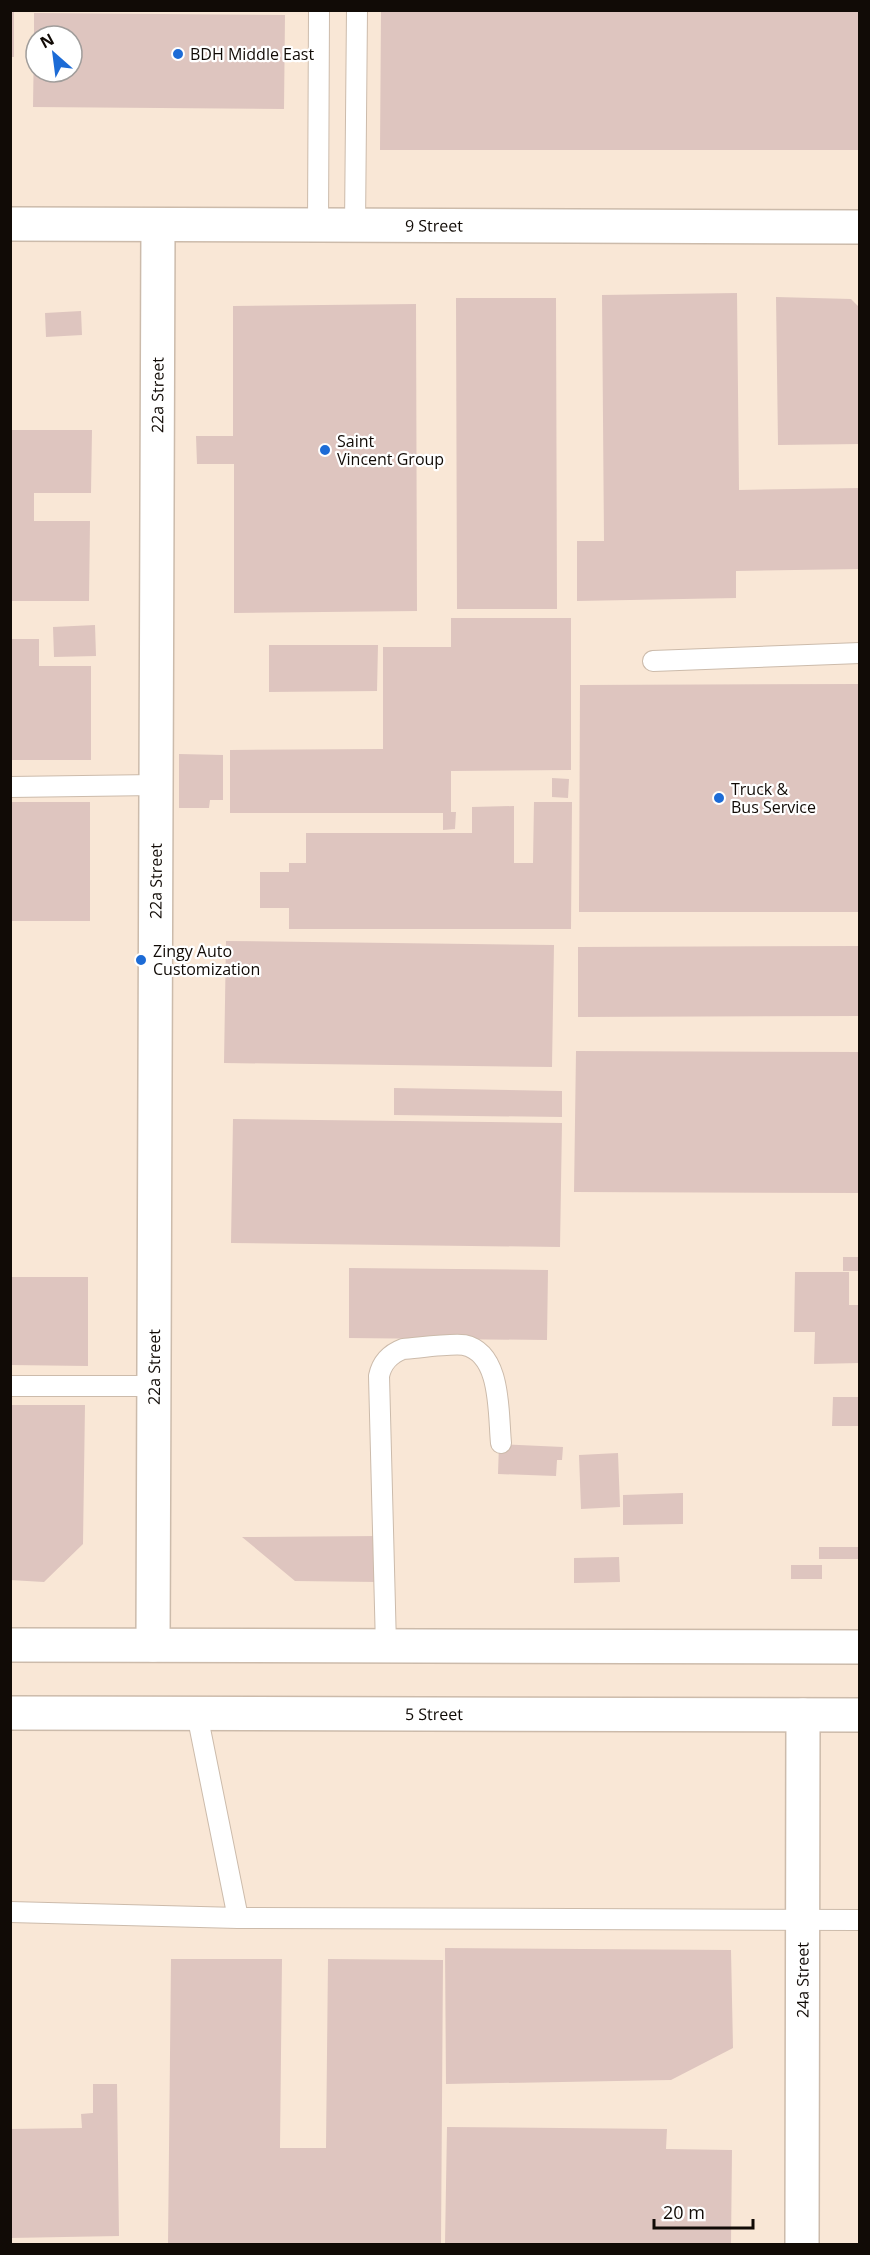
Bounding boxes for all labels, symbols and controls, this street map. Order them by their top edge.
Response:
north arrow [24,24,84,84]
text: N [36,28,58,54]
place label: BDH Middle East [190,43,314,65]
marker: BDH Middle East [171,47,185,61]
street label: 9 Street [405,214,463,237]
street label: 22a Street [146,357,169,433]
place label: Saint Vincent Group [337,430,444,470]
marker: Saint Vincent Group [318,443,332,457]
place label: Truck & Bus Service [731,778,816,818]
marker: Truck & Bus Service [712,791,726,805]
street label: 22a Street [145,843,167,919]
place label: Zingy Auto Customization [153,940,260,980]
marker: Zingy Auto Customization [134,953,148,967]
street label: 22a Street [143,1329,165,1405]
street label: 5 Street [405,1703,463,1725]
street label: 24a Street [791,1942,814,2018]
scale bar [654,2192,753,2230]
text: 20 m [663,2200,705,2224]

